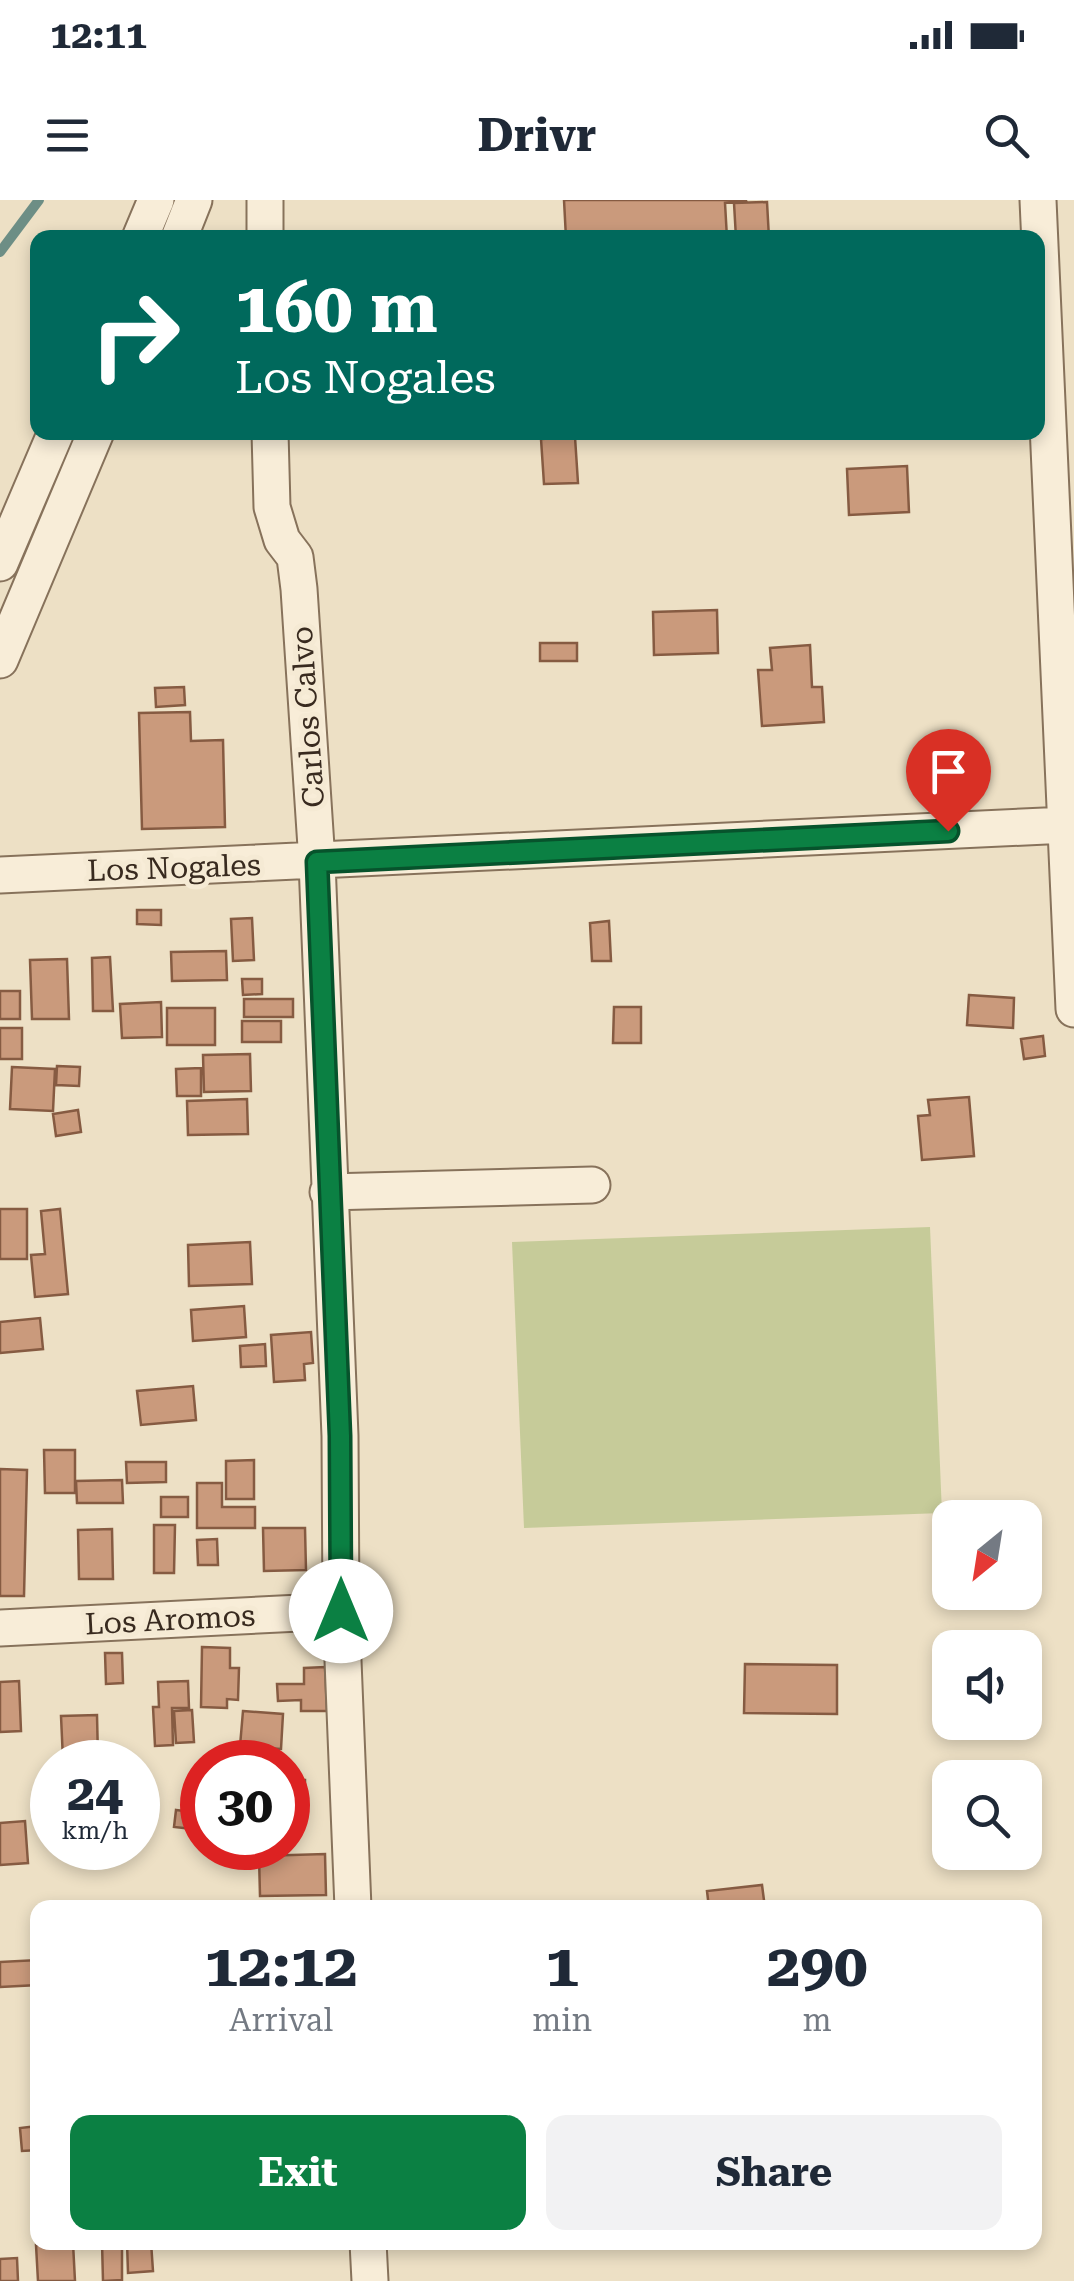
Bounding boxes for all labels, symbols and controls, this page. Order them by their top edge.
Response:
text: 12:11 [50,13,147,57]
icon: menu [40,108,95,163]
icon: search [979,108,1034,163]
text: Drivr [478,109,596,162]
text: 160 m [235,267,438,349]
icon: right [70,270,200,400]
text: Los Nogales [235,351,496,404]
street label: Carlos Calvo [284,625,331,809]
pin [906,729,991,832]
icon: arrive [921,744,976,799]
street label: Los Nogales [87,847,261,888]
north arrow [932,1500,1042,1610]
map controls [932,1500,1042,1870]
position arrow [289,1559,393,1663]
street label: Los Aromos [84,1598,256,1641]
button: sound [932,1630,1042,1740]
speed limit sign: 30 [180,1740,310,1870]
button: search [932,1760,1042,1870]
text: 24 [67,1764,123,1822]
text: km/h [62,1816,128,1845]
text: 12:12 [204,1930,358,2001]
text: 1 [545,1930,579,2001]
text: 290 [767,1930,868,2001]
text: Arrival [229,2001,333,2039]
text: min [532,2001,592,2039]
text: m [803,2001,832,2039]
button: Exit [70,2115,526,2230]
button: Share [546,2115,1002,2230]

